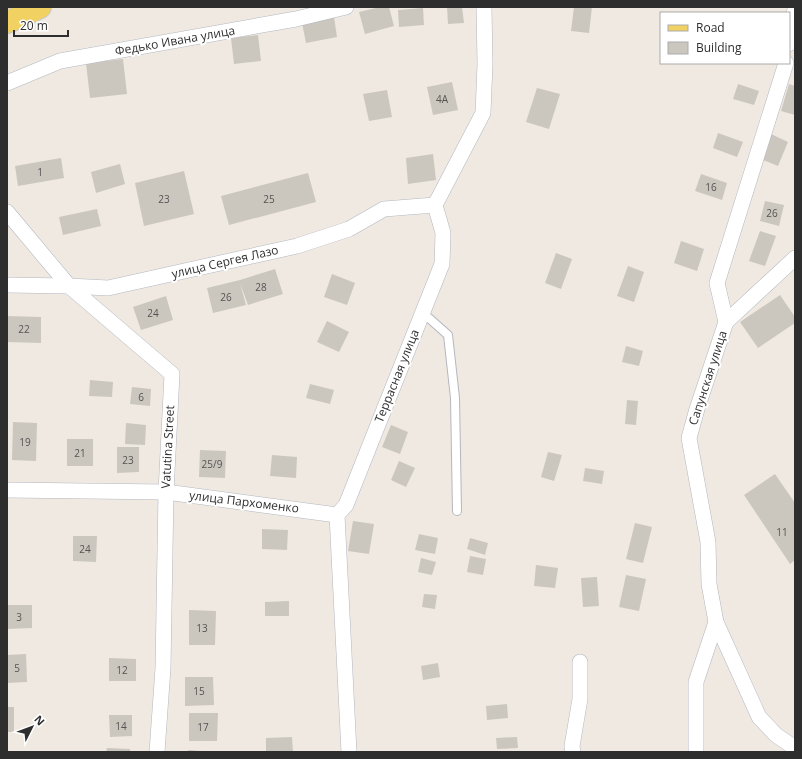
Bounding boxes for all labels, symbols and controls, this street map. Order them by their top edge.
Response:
scale bar [14,12,68,38]
legend [660,12,790,64]
text: 20 m [20,17,48,34]
text: Road [696,19,725,36]
street label: Федько Ивана улица [114,22,236,59]
text: Building [696,39,742,56]
house number: 4А [436,92,449,106]
house number: 1 [37,165,43,179]
house number: 16 [705,180,717,194]
house number: 23 [158,192,170,206]
house number: 25 [263,192,275,206]
house number: 26 [766,206,778,220]
street label: улица Сергея Лазо [170,241,280,282]
house number: 28 [255,280,267,294]
house number: 26 [220,290,232,304]
house number: 24 [147,306,159,320]
house number: 22 [18,322,30,336]
street label: Террасная улица [370,327,423,425]
street label: Сапунская улица [684,328,731,427]
house number: 6 [138,390,144,404]
street label: Vatutina Street [157,405,178,489]
house number: 19 [19,435,31,449]
house number: 21 [74,446,86,460]
house number: 23 [122,453,134,467]
house number: 25/9 [202,457,223,471]
street label: улица Пархоменко [188,486,300,517]
house number: 11 [776,525,788,539]
house number: 24 [79,542,91,556]
house number: 3 [16,610,22,624]
house number: 13 [196,621,208,635]
house number: 5 [14,661,20,675]
house number: 12 [116,663,128,677]
house number: 15 [193,684,205,698]
north arrow [12,707,52,747]
text: N [31,712,48,728]
house number: 14 [115,719,127,733]
house number: 17 [197,720,209,734]

